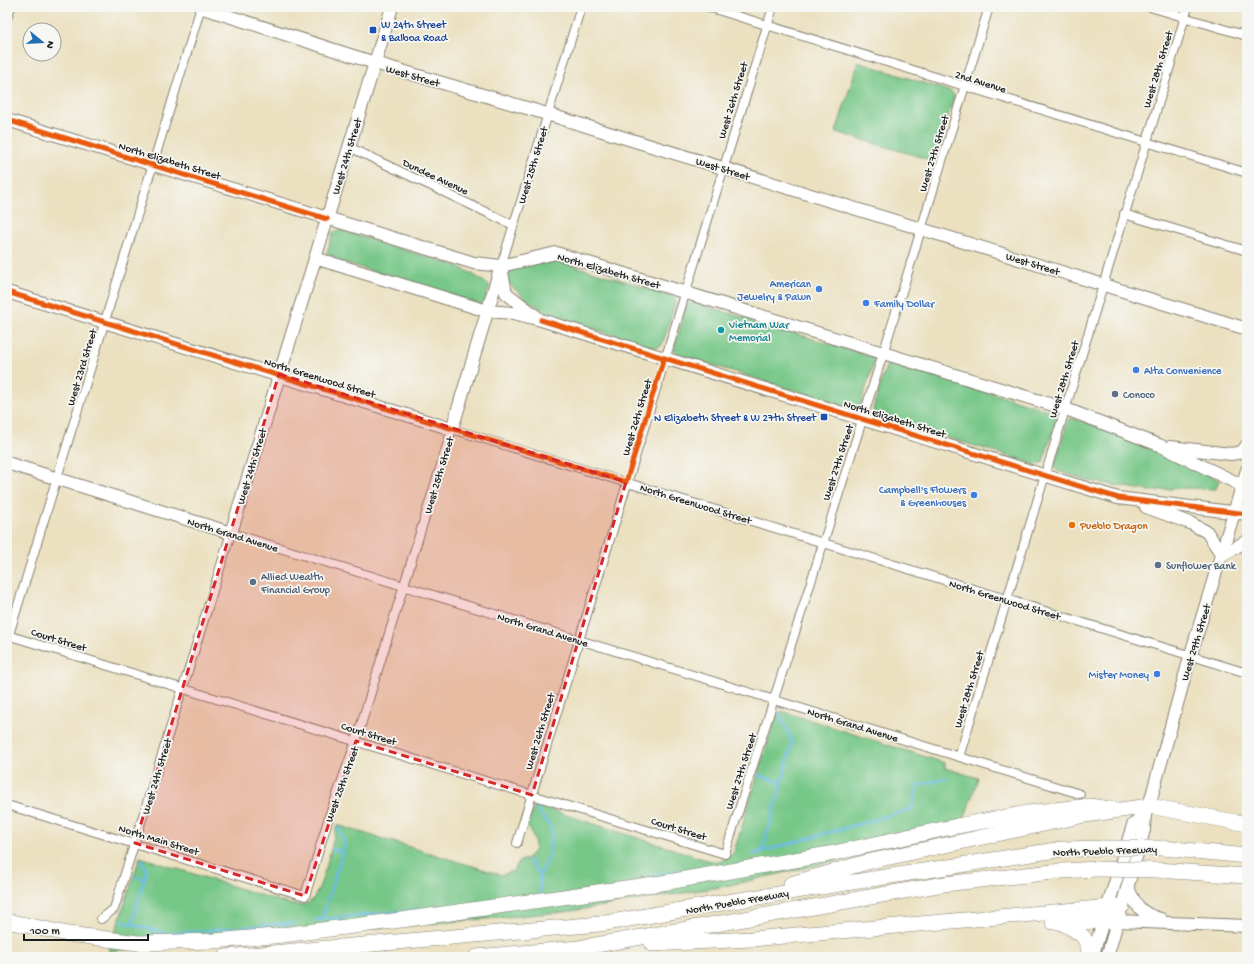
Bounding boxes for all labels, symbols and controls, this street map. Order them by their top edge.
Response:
place label: W 24th Street & Balboa Road [381,20,449,45]
north arrow [22,22,62,62]
marker: W 24th Street & Balboa Road [368,25,378,35]
street label: West 28th Street [1141,28,1177,110]
text: N [43,39,56,50]
street label: West 26th Street [717,59,752,140]
street label: West Street [384,64,442,91]
street label: 2nd Avenue [953,69,1008,96]
street label: West 27th Street [918,112,953,193]
street label: West 24th Street [331,116,366,196]
street label: West 25th Street [517,124,552,205]
street label: North Elizabeth Street [117,141,223,184]
street label: West Street [694,156,752,184]
street label: Dundee Avenue [400,157,470,198]
street label: West Street [1004,251,1062,279]
street label: North Elizabeth Street [556,252,663,293]
place label: American Jewelry & Pawn [737,279,812,304]
marker: American Jewelry & Pawn [814,284,824,294]
marker: Family Dollar [861,298,871,308]
place label: Family Dollar [873,299,935,311]
place label: Vietnam War Memorial [728,320,790,345]
marker: Vietnam War Memorial [716,325,726,335]
street label: West 23rd Street [66,326,101,407]
street label: West 28th Street [1047,338,1083,420]
street label: North Greenwood Street [262,356,378,402]
marker: Alta Convenience [1131,365,1141,375]
place label: Alta Convenience [1144,366,1222,378]
street label: West 26th Street [621,376,656,457]
marker: Conoco [1110,389,1120,399]
place label: Conoco [1123,390,1155,402]
street label: North Elizabeth Street [842,399,948,442]
marker: N Elizabeth Street & W 27th Street [819,412,829,422]
place label: N Elizabeth Street & W 27th Street [654,413,818,425]
street label: West 27th Street [821,421,857,502]
street label: West 24th Street [236,426,271,506]
street label: West 25th Street [423,434,458,515]
street label: North Greenwood Street [638,482,754,528]
place label: Campbell's Flowers & Greenhouses [879,485,967,510]
marker: Campbell's Flowers & Greenhouses [969,490,979,500]
street label: North Grand Avenue [186,516,279,555]
marker: Pueblo Dragon [1067,520,1077,530]
place label: Pueblo Dragon [1079,521,1149,533]
marker: Sunflower Bank [1153,560,1163,570]
place label: Sunflower Bank [1166,561,1237,573]
place label: Allied Wealth Financial Group [260,572,331,597]
marker: Allied Wealth Financial Group [248,577,258,587]
street label: North Greenwood Street [947,578,1063,624]
street label: West 29th Street [1180,601,1215,682]
street label: North Grand Avenue [496,611,589,650]
street label: Court Street [29,627,89,655]
street label: West 28th Street [952,648,988,730]
marker: Mister Money [1152,669,1162,679]
place label: Mister Money [1089,670,1150,682]
street label: West 26th Street [524,690,559,771]
street label: North Grand Avenue [806,706,899,745]
street label: Court Street [339,721,399,749]
street label: West 27th Street [724,730,760,811]
street label: West 24th Street [141,736,176,816]
street label: West 25th Street [324,744,363,824]
street label: Court Street [649,816,709,844]
street label: North Main Street [117,823,201,859]
street label: North Pueblo Freeway [1053,844,1158,860]
street label: North Pueblo Freeway [685,888,790,918]
scale bar [24,916,148,942]
text: 100 m [29,925,60,939]

